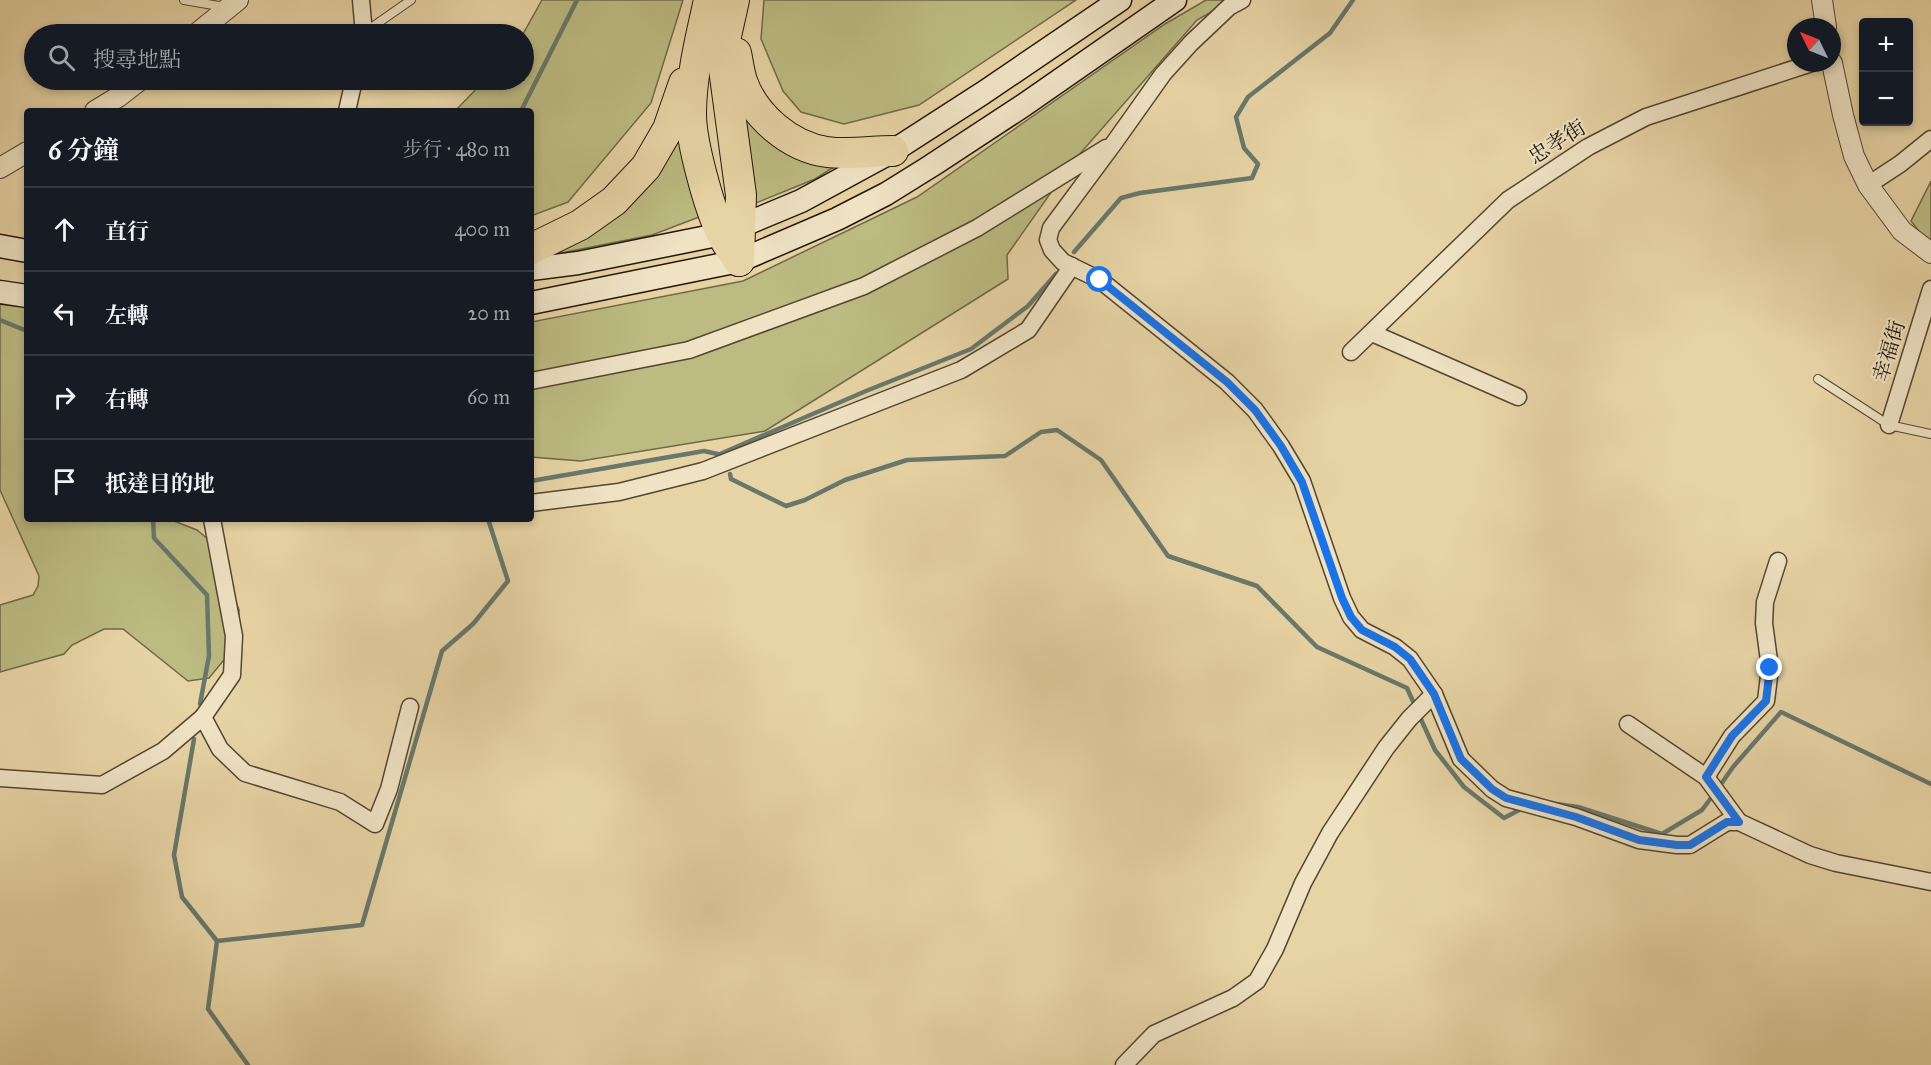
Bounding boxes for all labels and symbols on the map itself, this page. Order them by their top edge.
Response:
north arrow [1787,18,1841,72]
street label: 忠孝街 [1523,114,1591,170]
route start [1086,266,1112,292]
street label: 幸福街 [1867,317,1911,385]
route end [1756,654,1782,680]

